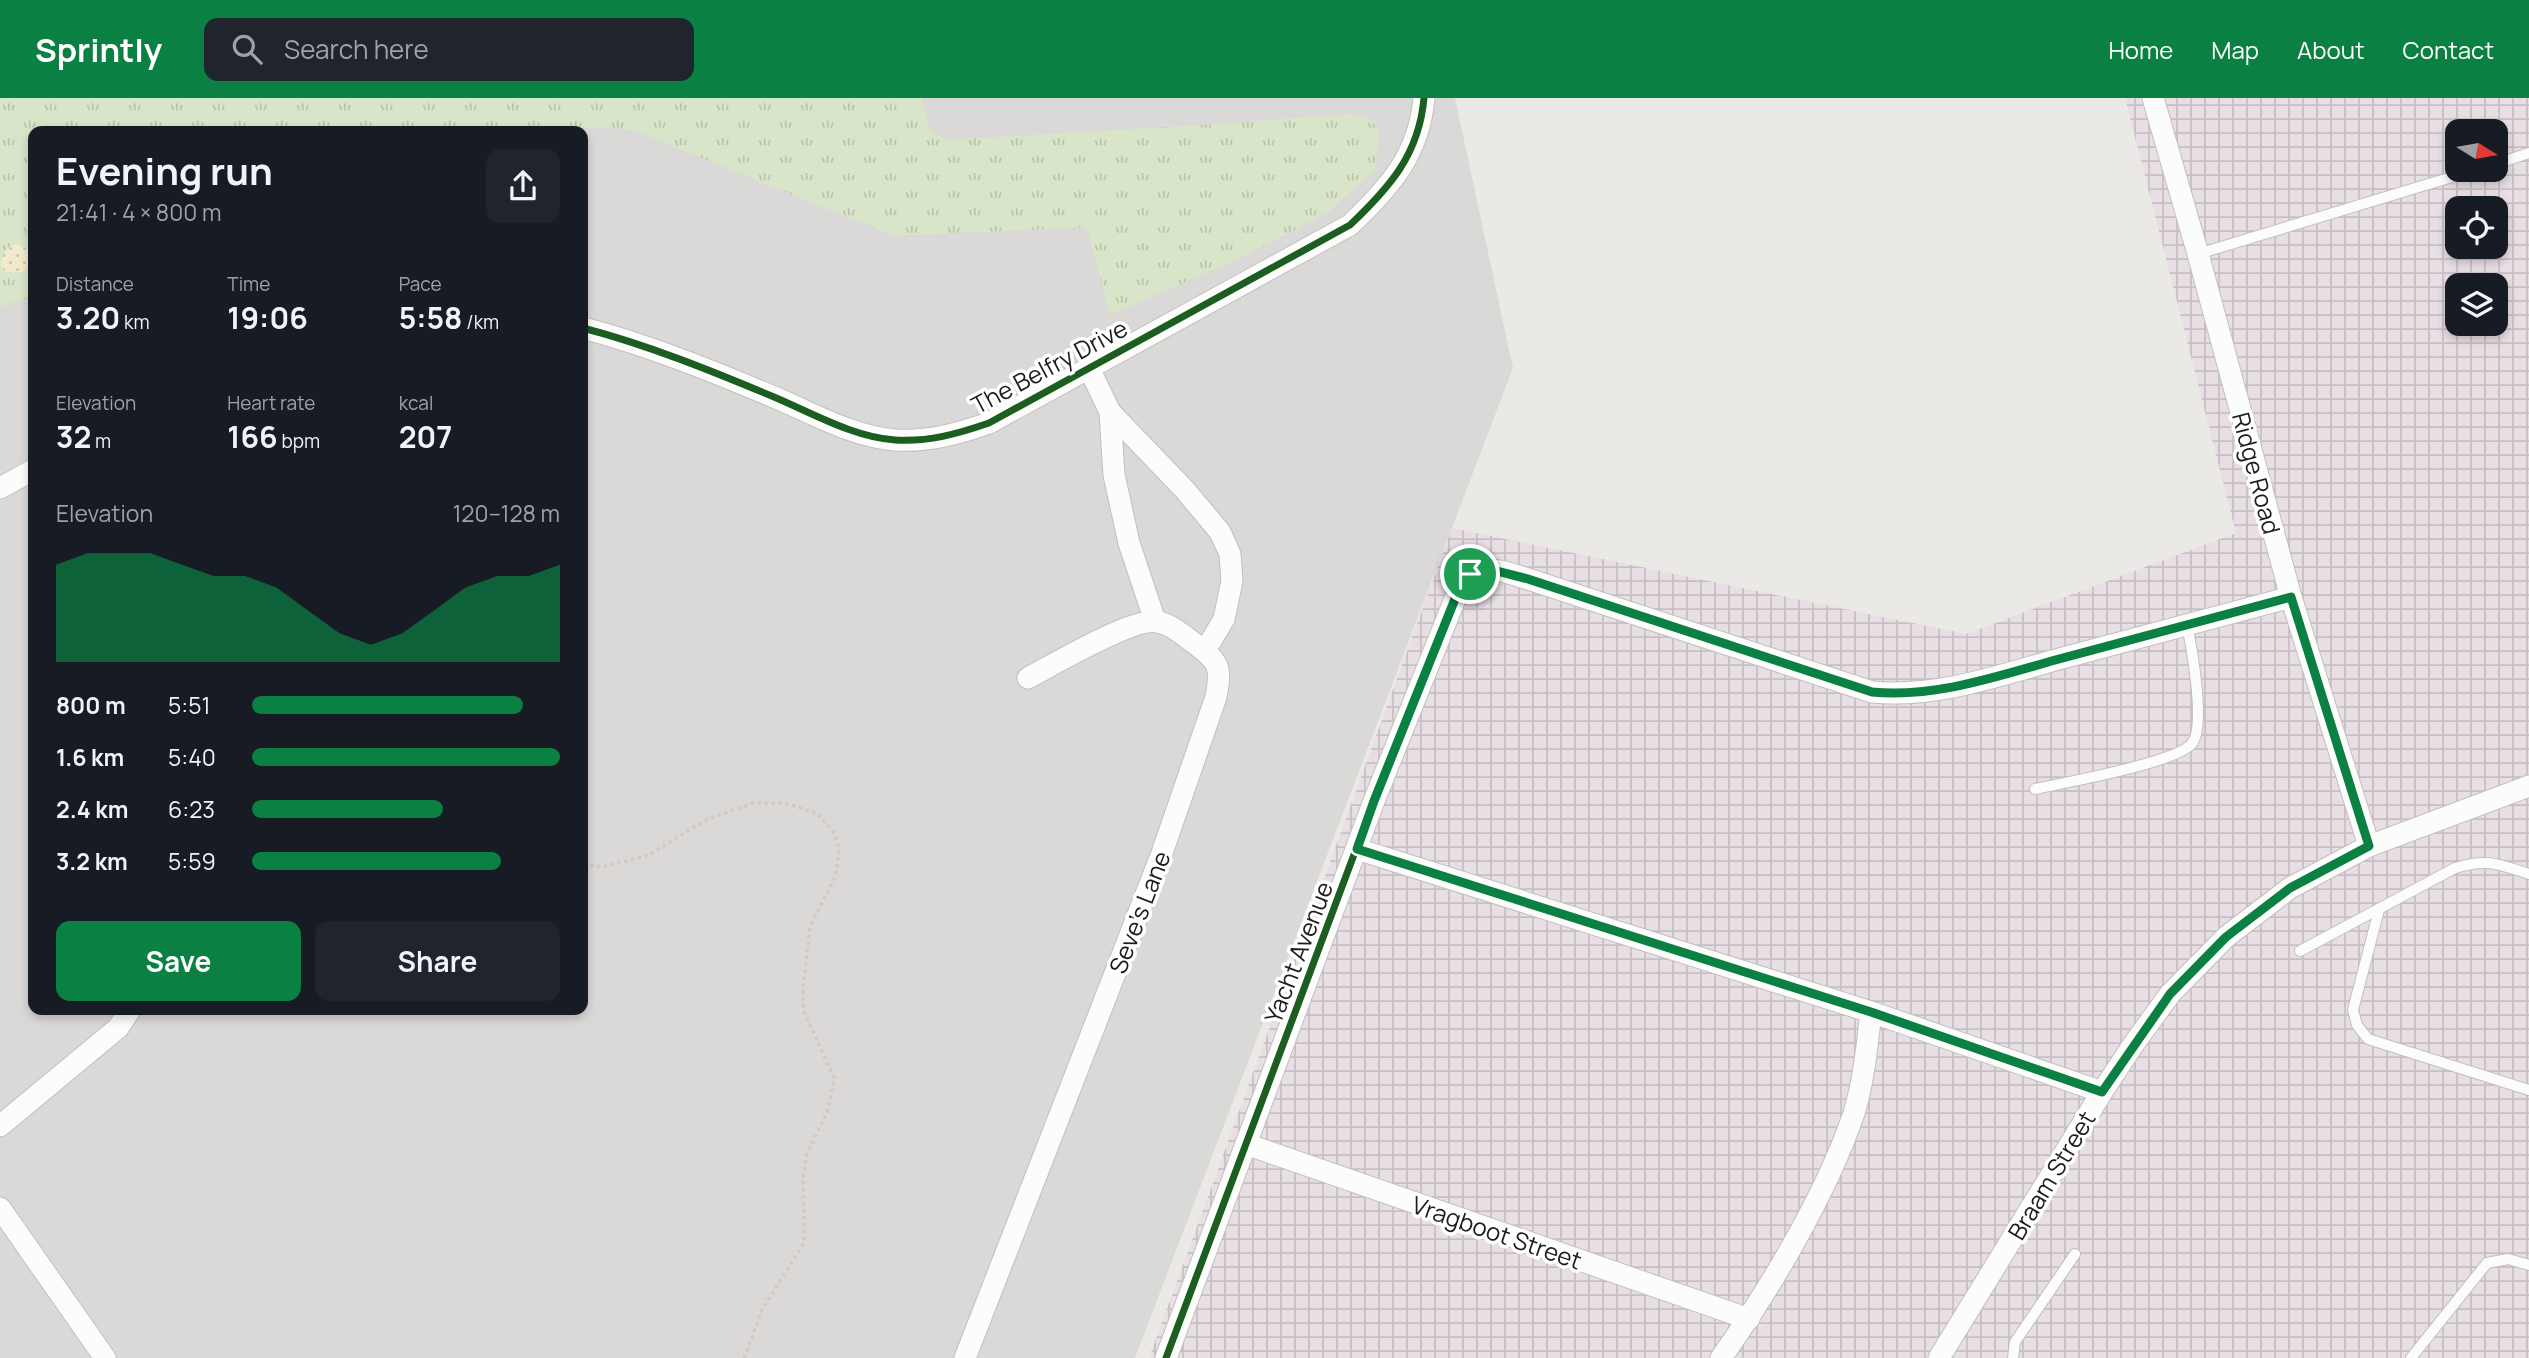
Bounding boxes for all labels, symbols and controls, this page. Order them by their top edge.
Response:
search box [204,18,694,81]
text: Sprintly [35,27,162,72]
icon: search [228,30,266,68]
text: Search here [284,31,429,67]
text: Home [2108,33,2173,66]
text: Map [2211,33,2259,66]
text: About [2297,33,2365,66]
text: Contact [2403,33,2494,66]
north arrow [2445,119,2508,182]
map controls [2445,119,2508,336]
text: Evening run [56,144,273,196]
button: share [486,149,560,223]
text: 21:41 · 4 × 800 m [56,196,221,228]
button: locate [2445,196,2508,259]
text: Distance [56,271,134,297]
text: Time [227,271,270,297]
text: Pace [399,271,442,297]
button: layers [2445,273,2508,336]
text: 3.20 [56,297,120,338]
text: 19:06 [227,297,308,338]
text: 5:58 [399,297,462,338]
text: km [120,309,150,335]
text: /km [462,309,499,335]
street label: The Belfry Drive [965,311,1133,421]
text: Elevation [56,390,136,416]
text: Heart rate [227,390,315,416]
text: kcal [399,390,433,416]
street label: Ridge Road [2225,408,2289,538]
text: 32 [56,416,91,457]
text: 166 [227,416,278,457]
text: 207 [399,416,452,457]
text: m [91,428,111,454]
text: bpm [278,428,320,454]
text: Elevation [56,497,153,529]
text: 120–128 m [452,497,560,529]
pin [1440,544,1500,604]
icon: arrive [1451,555,1489,593]
text: 800 m [56,689,126,721]
text: 5:51 [168,689,210,721]
text: 1.6 km [56,741,124,773]
text: 5:40 [168,741,216,773]
text: 2.4 km [56,793,128,825]
text: 6:23 [168,793,215,825]
text: 3.2 km [56,845,128,877]
text: 5:59 [168,845,216,877]
street label: Seve's Lane [1101,846,1177,978]
street label: Yacht Avenue [1256,877,1340,1027]
button: Save [56,921,301,1001]
button: Share [315,921,560,1001]
street label: Braam Street [1999,1104,2103,1246]
street label: Vragboot Street [1408,1187,1586,1277]

